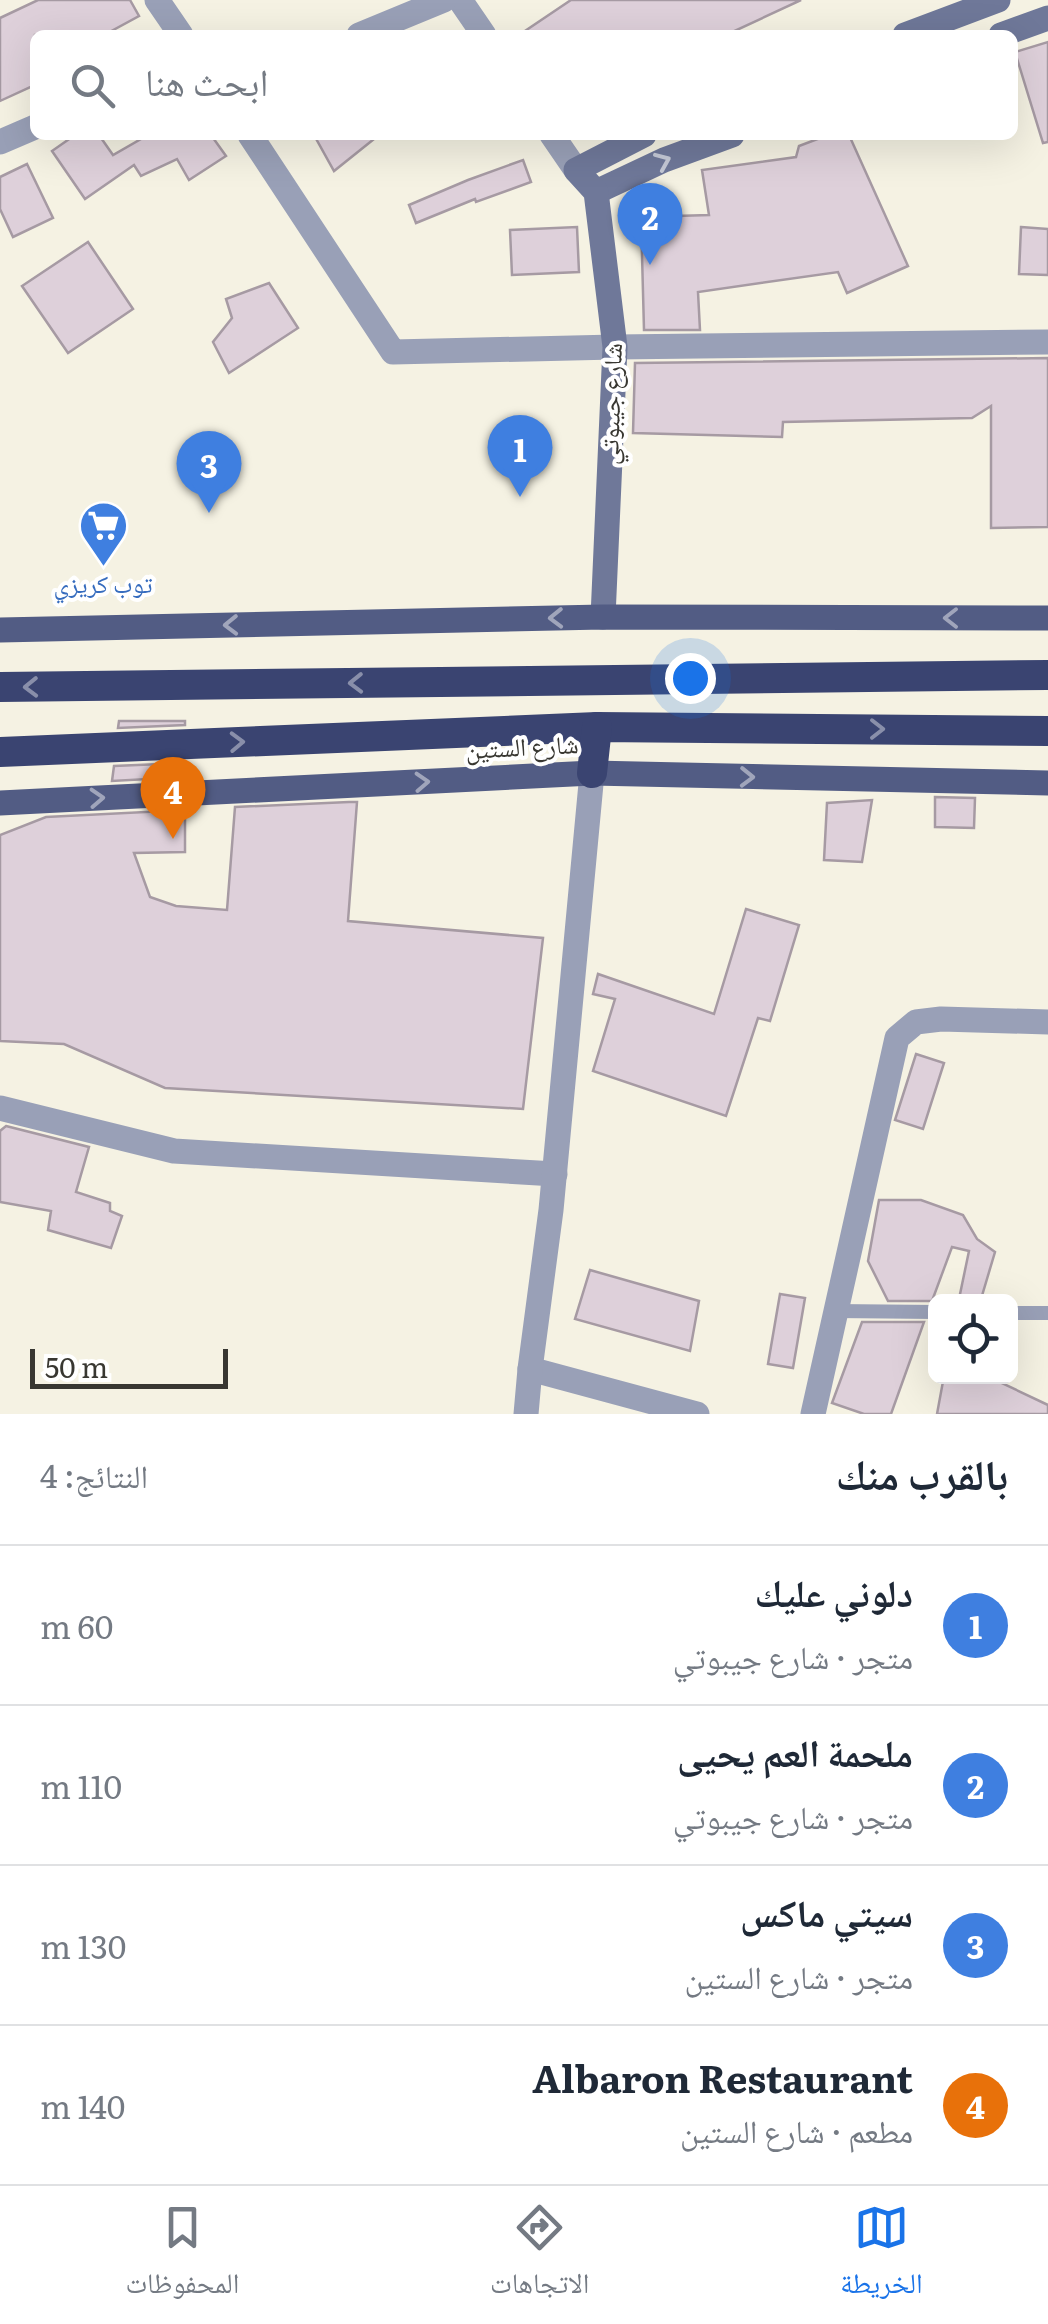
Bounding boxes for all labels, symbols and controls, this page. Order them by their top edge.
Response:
search box [30,30,1018,140]
text: ابحث هنا [145,51,268,108]
icon: search [65,58,120,113]
one-way arrow [653,153,671,173]
pin: 2 [618,182,682,265]
street label: شارع جيبوتي [589,342,633,466]
pin: 1 [488,414,552,497]
pin: 3 [176,430,242,513]
supermarket icon: توب كريزي [77,500,129,568]
place label: توب كريزي [53,564,153,604]
one-way arrow [547,607,563,628]
one-way arrow [942,607,958,629]
one-way arrow [222,614,238,636]
your location [665,653,716,704]
one-way arrow [347,672,362,694]
one-way arrow [22,676,38,697]
one-way arrow [870,719,885,740]
street label: شارع الستين [465,724,579,767]
one-way arrow [230,732,246,753]
pin: 4 [140,756,206,839]
one-way arrow [739,766,755,787]
one-way arrow [414,772,430,793]
one-way arrow [90,788,106,809]
map controls [928,1294,1018,1384]
button: locate [928,1294,1018,1384]
scale bar [30,1344,228,1388]
text: 50 m [45,1345,108,1387]
text: بالقرب منك [836,1441,1008,1503]
text: النتائج: 4 [40,1450,148,1498]
text: دلوني عليك [754,1562,913,1619]
text: 60 m [40,1601,113,1649]
text: 1 [969,1601,982,1649]
text: متجر · شارع جيبوتي [673,1631,913,1679]
text: ملحمة العم يحيى [677,1722,913,1779]
text: 110 m [40,1761,122,1809]
text: 2 [967,1761,984,1809]
text: متجر · شارع جيبوتي [673,1791,913,1839]
text: سيتي ماكس [740,1882,913,1939]
text: 130 m [40,1921,126,1969]
text: 3 [967,1921,984,1969]
text: متجر · شارع الستين [685,1951,913,1999]
text: Albaron Restaurant [532,2048,913,2105]
text: 140 m [40,2081,125,2129]
text: 4 [966,2081,985,2129]
text: مطعم · شارع الستين [680,2105,913,2153]
tab: المحفوظات [125,2200,239,2311]
tab: الاتجاهات [490,2200,589,2311]
tab: الخريطة [840,2200,923,2311]

